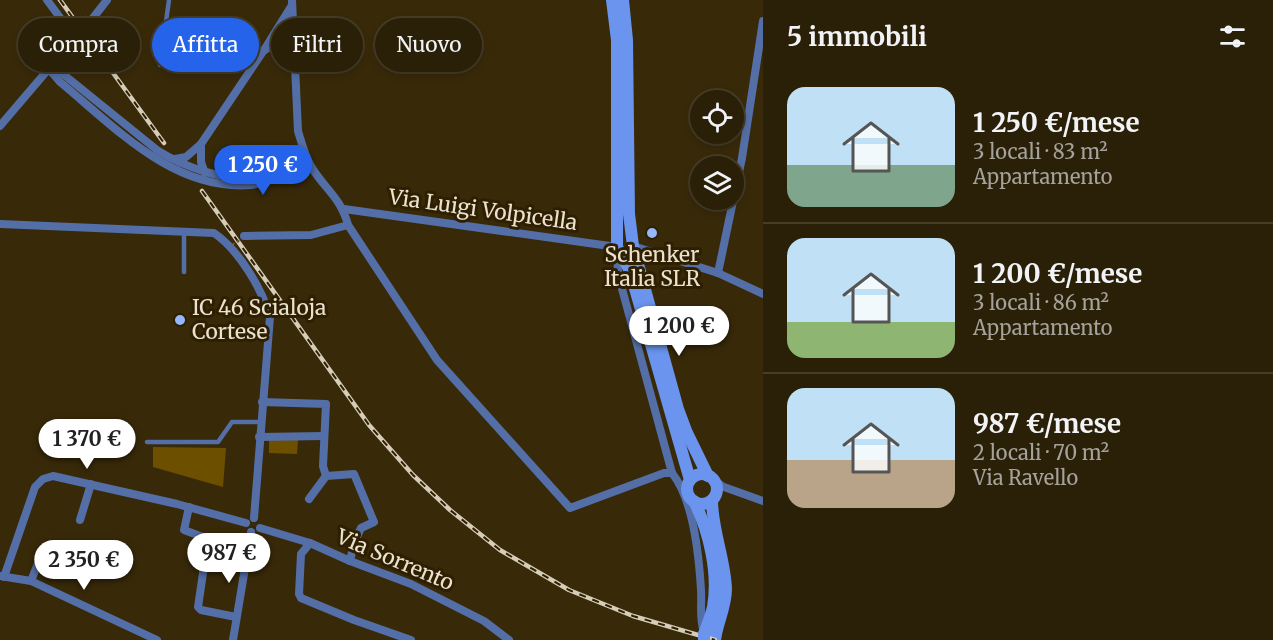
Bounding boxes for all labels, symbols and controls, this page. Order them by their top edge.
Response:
chip: Compra [18,18,140,72]
chip: Affitta [152,18,259,72]
chip: Filtri [271,18,363,72]
chip: Nuovo [375,18,482,72]
text: 5 immobili [787,20,927,53]
icon: filters [1216,20,1249,53]
map controls [690,90,744,210]
button: locate [690,90,744,144]
text: 1 250 €/mese [973,106,1140,139]
icon: home [835,111,907,183]
text: 3 locali · 83 m² [973,139,1108,164]
pin: 1 250 € [208,145,318,196]
text: 1 250 € [228,152,298,177]
button: layers [690,156,744,210]
text: Appartamento [973,164,1112,189]
street label: Via Luigi Volpicella [386,183,579,236]
marker: Schenker Italia SLR [645,226,659,240]
place label: Schenker Italia SLR [604,241,700,292]
text: 1 200 €/mese [973,257,1142,290]
icon: home [835,262,907,334]
text: 3 locali · 86 m² [973,290,1109,315]
place label: IC 46 Scialoja Cortese [192,294,326,345]
pin: 1 200 € [624,306,734,357]
marker: IC 46 Scialoja Cortese [173,313,187,327]
text: 1 200 € [643,313,715,338]
text: Appartamento [973,315,1112,340]
text: 987 €/mese [973,407,1121,440]
icon: home [835,412,907,484]
pin: 1 370 € [32,419,142,470]
text: 1 370 € [53,426,121,451]
text: 2 locali · 70 m² [973,440,1109,465]
text: Via Ravello [973,465,1078,490]
street label: Via Sorrento [332,522,458,596]
pin: 987 € [187,533,271,584]
pin: 2 350 € [29,540,139,591]
text: 987 € [201,540,257,565]
text: 2 350 € [48,547,120,572]

